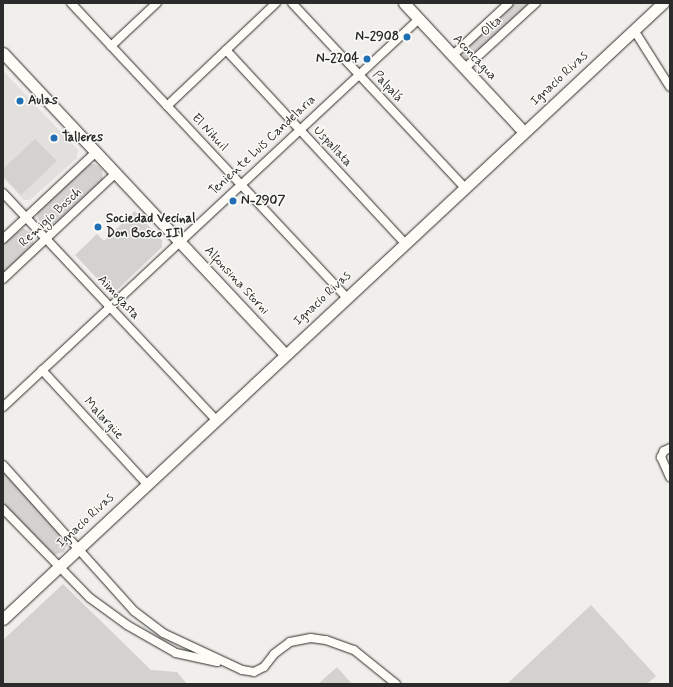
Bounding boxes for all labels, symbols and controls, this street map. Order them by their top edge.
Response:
street label: Olta [478,14,506,40]
place label: N-2908 [355,29,399,45]
marker: N-2908 [402,32,412,42]
street label: Aconcagua [449,32,499,84]
street label: Ignacio Rivas [529,49,591,109]
place label: N-2204 [316,51,359,67]
marker: N-2204 [362,54,372,64]
street label: Palpalá [368,68,406,106]
street label: Teniente Luis Candelaria [205,92,321,200]
place label: Aulas [28,93,58,109]
marker: Aulas [15,96,25,106]
street label: El Nihuil [189,112,229,154]
street label: Uspallata [309,123,355,171]
place label: Talleres [62,130,103,146]
marker: Talleres [49,133,59,143]
street label: Remigio Bosch [16,185,86,251]
place label: N-2907 [241,193,285,209]
marker: N-2907 [228,196,238,206]
place label: Sociedad Vecinal Don Bosco III [106,212,201,243]
marker: Sociedad Vecinal Don Bosco III [93,222,103,232]
street label: Alfonsina Storni [200,243,272,319]
street label: Ignacio Rivas [292,269,354,329]
street label: Aimogasta [94,273,142,323]
street label: Malargüe [80,395,126,443]
street label: Ignacio Rivas [55,491,117,551]

